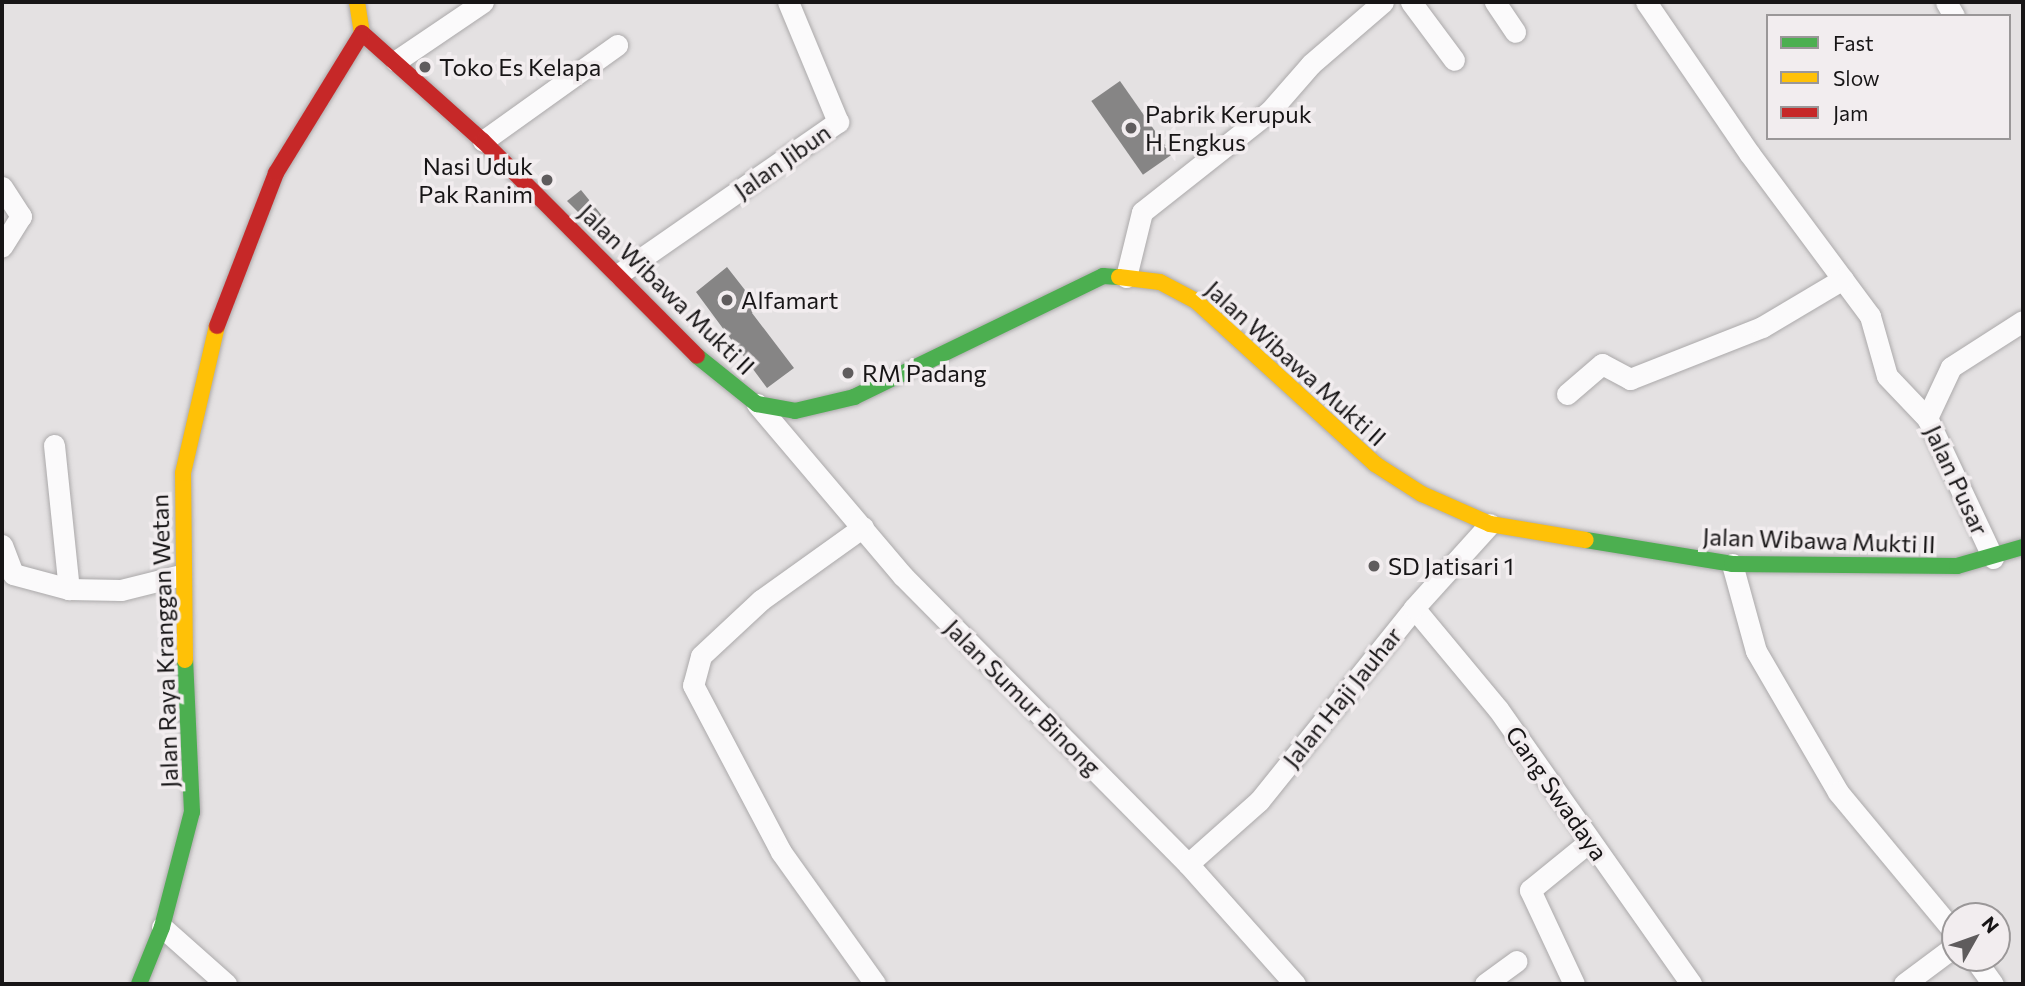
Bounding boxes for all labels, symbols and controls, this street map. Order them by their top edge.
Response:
legend [1766,14,2011,140]
text: Fast [1833,30,1874,55]
place label: Toko Es Kelapa [439,53,601,81]
marker: Toko Es Kelapa [417,59,433,75]
text: Slow [1833,65,1880,90]
place label: Pabrik Kerupuk H Engkus [1145,100,1312,156]
text: Jam [1833,100,1868,125]
street label: Jalan Jibun [728,117,836,205]
marker: Pabrik Kerupuk H Engkus [1123,120,1139,136]
place label: Nasi Uduk Pak Ranim [418,152,533,208]
marker: Nasi Uduk Pak Ranim [539,172,555,188]
street label: Jalan Wibawa Mukti II [573,198,761,380]
street label: Jalan Wibawa Mukti II [1200,274,1392,452]
place label: Alfamart [741,286,838,314]
marker: Alfamart [719,292,735,308]
place label: RM Padang [862,359,986,387]
marker: RM Padang [840,365,856,381]
street label: Jalan Pusar [1919,420,1995,540]
street label: Jalan Raya Kranggan Wetan [144,494,184,788]
street label: Jalan Wibawa Mukti II [1702,522,1936,558]
place label: SD Jatisari 1 [1388,552,1514,580]
marker: SD Jatisari 1 [1366,558,1382,574]
street label: Jalan Sumur Binong [939,613,1107,781]
street label: Jalan Haji Jauhar [1276,621,1408,773]
street label: Gang Swadaya [1500,720,1614,866]
north arrow [1941,902,2011,972]
text: N [1978,912,2004,937]

